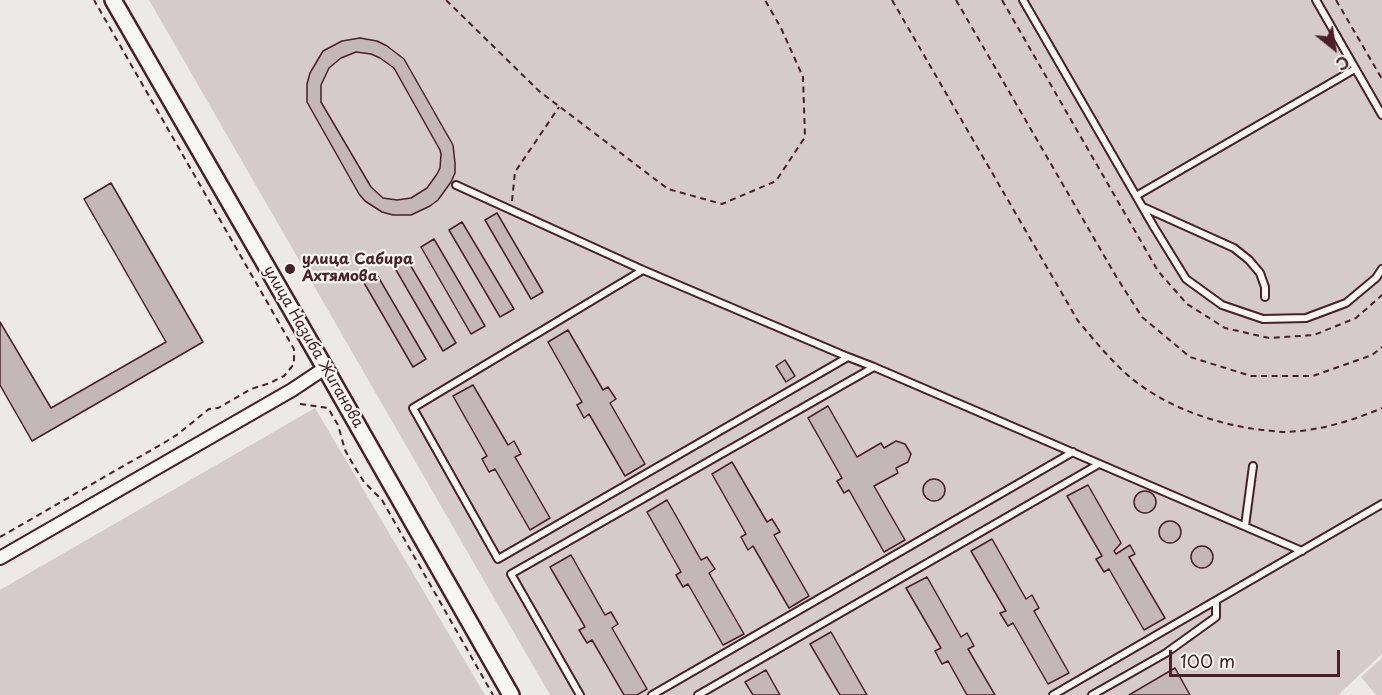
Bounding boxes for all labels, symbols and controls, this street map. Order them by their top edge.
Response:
north arrow [1304,18,1364,78]
text: С [1332,50,1354,77]
place label: улица Сабира Ахтямова [302,251,413,286]
marker: улица Сабира Ахтямова [283,262,297,276]
street label: улица Назиба Жиганова [259,263,367,431]
scale bar [1172,638,1343,676]
text: 100 m [1180,647,1235,674]

